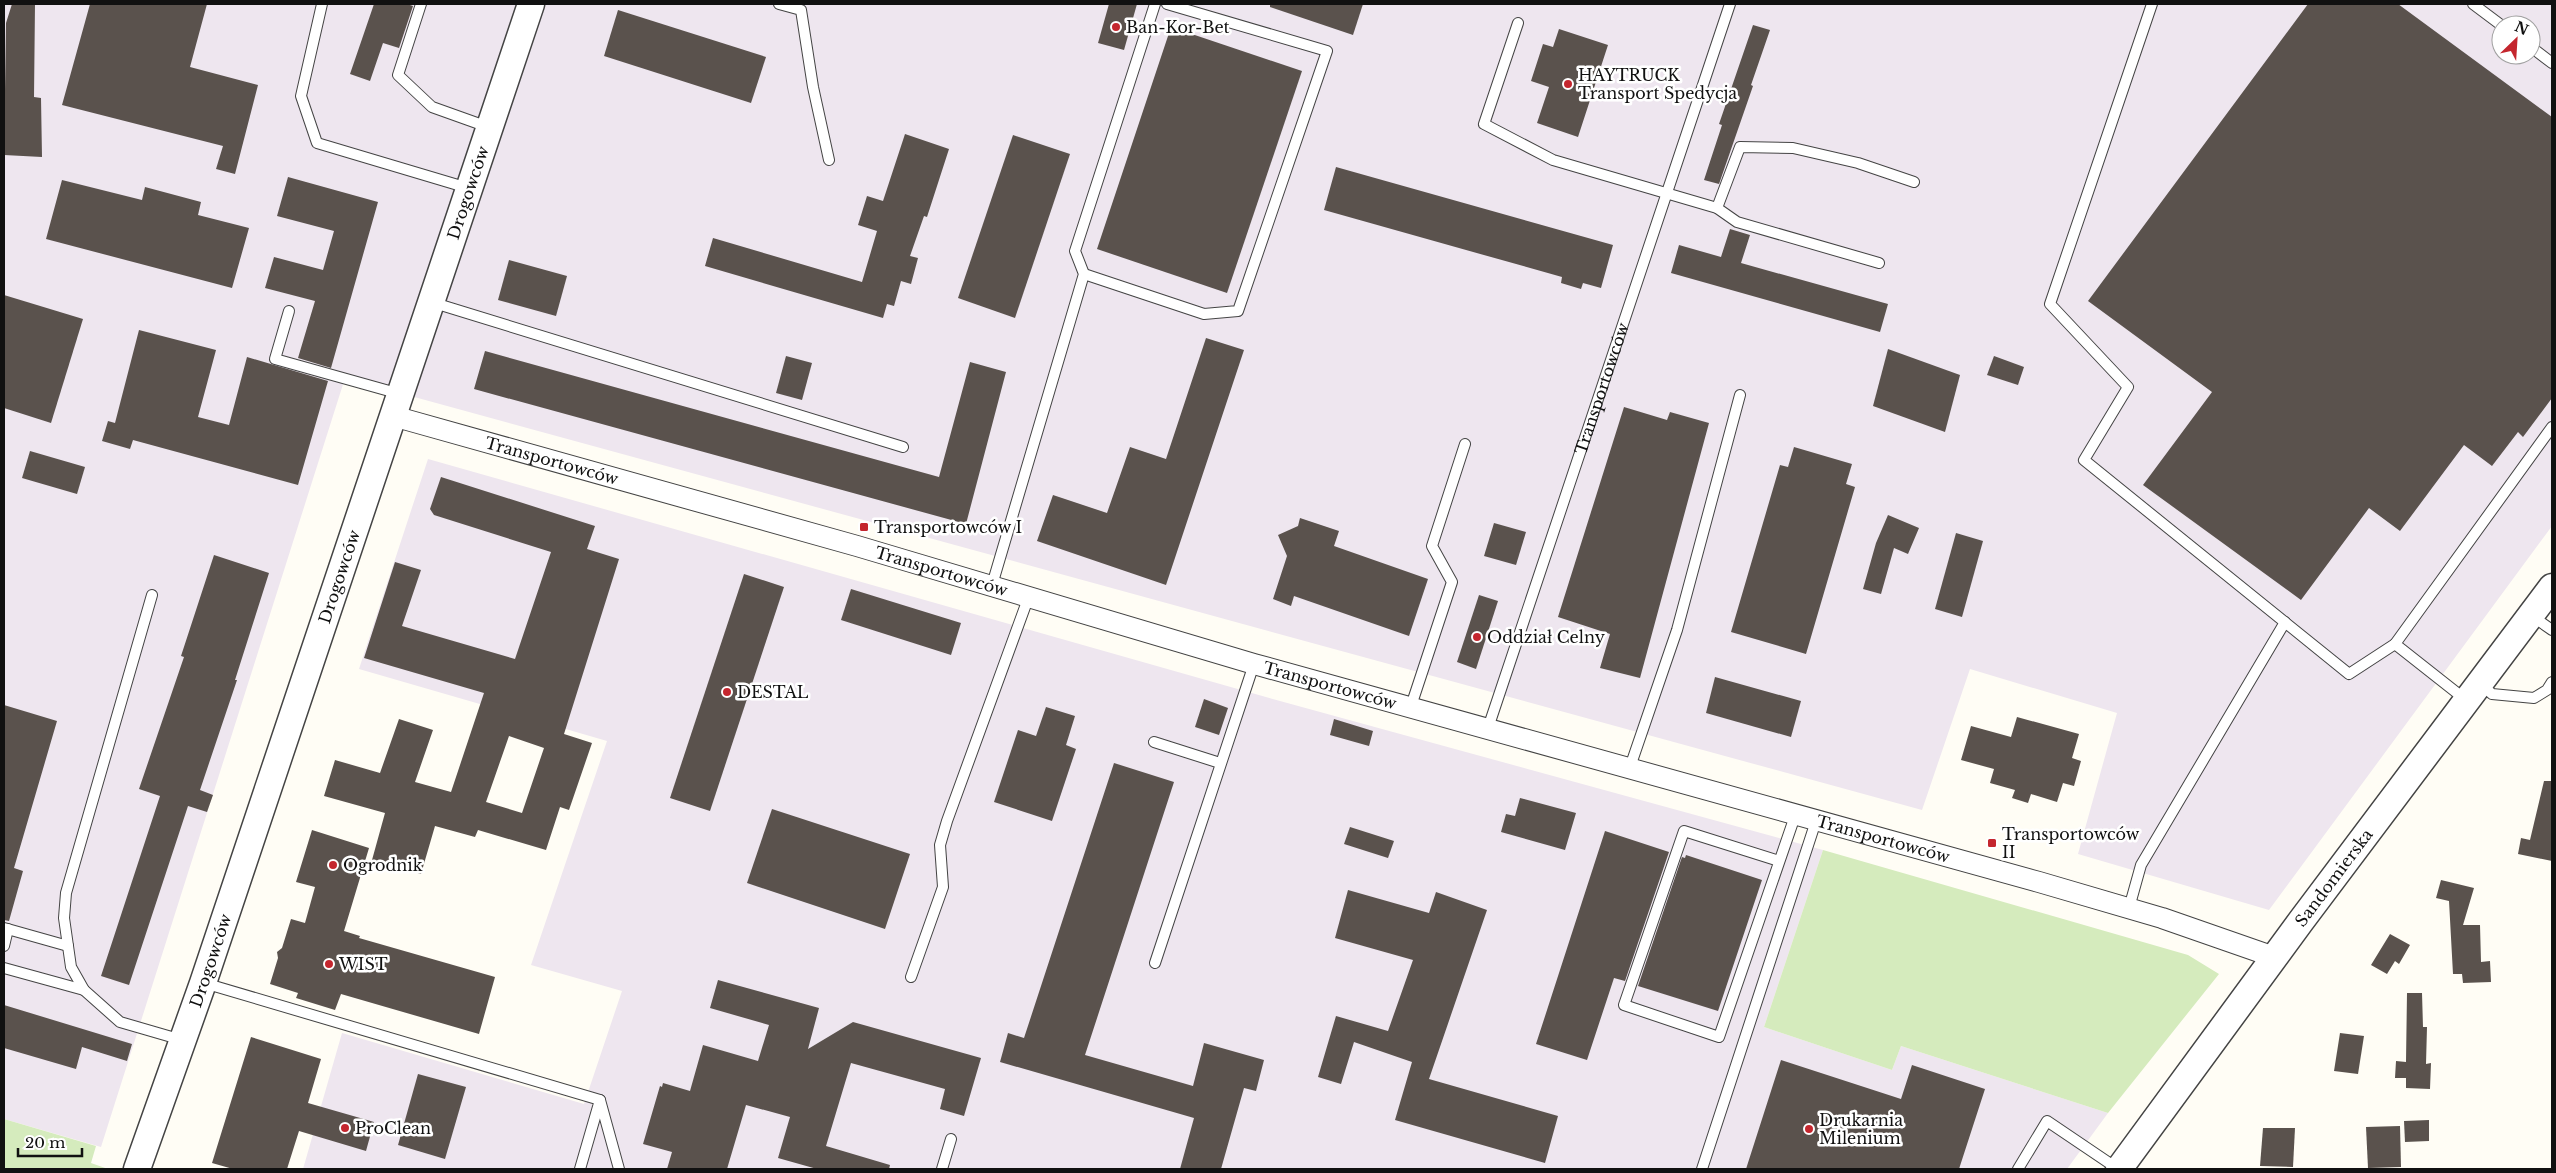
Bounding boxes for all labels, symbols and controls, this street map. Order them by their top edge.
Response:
north arrow [2491,15,2541,65]
place label: Ban-Kor-Bet [1126,17,1230,37]
text: N [2512,17,2531,39]
marker: Ban-Kor-Bet [1110,21,1122,33]
place label: HAYTRUCK Transport Spedycja [1578,65,1737,103]
marker: HAYTRUCK Transport Spedycja [1562,78,1574,90]
street label: Drogowców [443,143,493,242]
street label: Transportowców [1570,320,1633,457]
street label: Transportowców [483,432,621,489]
place label: Transportowców I [874,517,1022,537]
marker: Transportowców I [858,521,870,533]
street label: Drogowców [314,527,364,626]
street label: Transportowców [873,542,1011,600]
place label: Oddział Celny [1487,627,1606,647]
marker: Oddział Celny [1471,631,1483,643]
street label: Transportowców [1261,657,1399,713]
place label: DESTAL [737,682,809,702]
marker: DESTAL [721,686,733,698]
street label: Transportowców [1814,811,1952,867]
place label: Transportowców II [2002,824,2140,862]
street label: Sandomierska [2291,825,2377,930]
marker: Transportowców II [1986,837,1998,849]
place label: Ogrodnik [343,855,423,875]
marker: Ogrodnik [327,859,339,871]
street label: Drogowców [185,911,236,1010]
place label: WIST [338,954,388,974]
marker: WIST [323,958,335,970]
place label: Drukarnia Milenium [1819,1110,1903,1148]
place label: ProClean [355,1118,431,1138]
marker: ProClean [339,1122,351,1134]
marker: Drukarnia Milenium [1803,1123,1815,1135]
scale bar [18,1126,81,1158]
text: 20 m [25,1133,65,1152]

